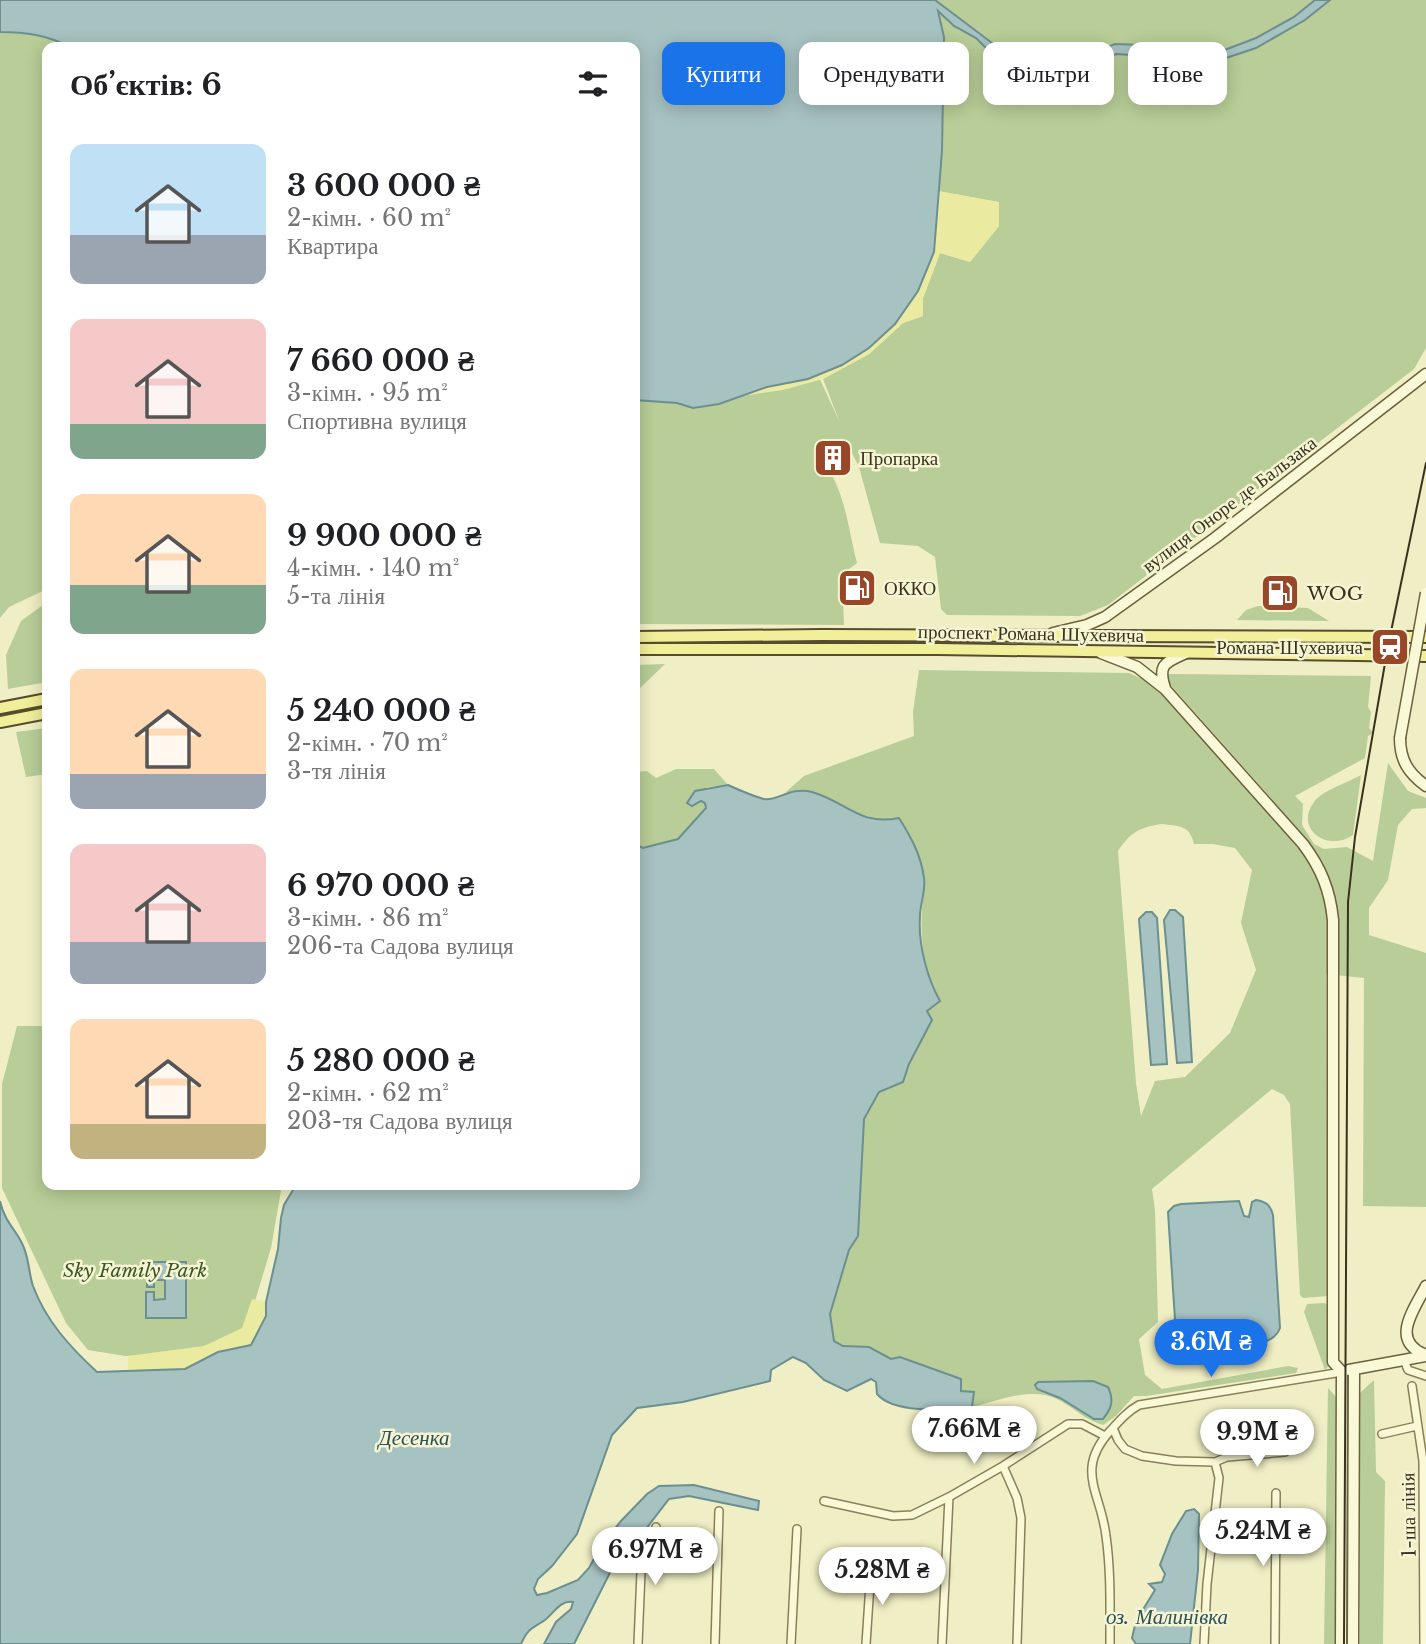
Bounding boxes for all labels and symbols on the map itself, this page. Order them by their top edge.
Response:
street label: вулиця Оноре де Бальзака [1138,431,1321,577]
building icon: Пропарка [812,437,854,479]
place label: Пропарка [860,447,939,470]
fuel station icon: ОККО [836,567,878,609]
fuel station icon: WOG [1259,572,1301,614]
place label: ОККО [884,577,936,600]
place label: WOG [1306,582,1364,605]
street label: проспект Романа Шухевича [918,620,1145,647]
station icon: Романа Шухевича [1369,626,1411,668]
place label: Романа Шухевича [1216,636,1364,659]
park label: Sky Family Park [63,1259,207,1282]
pin: 3.6M ₴ [1154,1320,1268,1379]
pin: 7.66M ₴ [909,1406,1039,1466]
pin: 9.9M ₴ [1200,1410,1314,1469]
water label: Десенка [377,1425,450,1451]
street label: 1-ша лінія [1396,1472,1421,1558]
pin: 5.24M ₴ [1198,1508,1328,1568]
pin: 6.97M ₴ [590,1528,720,1587]
pin: 5.28M ₴ [817,1548,947,1607]
water label: оз. Малинівка [1106,1604,1228,1630]

